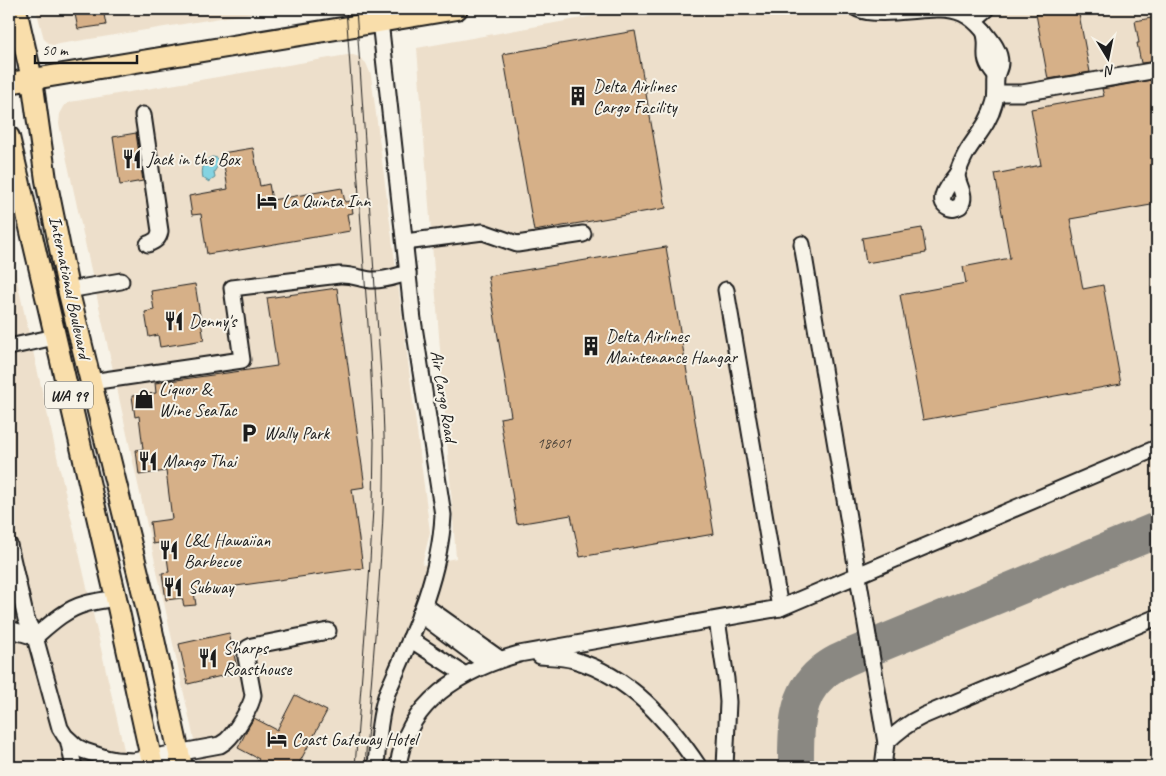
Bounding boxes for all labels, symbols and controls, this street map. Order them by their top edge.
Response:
scale bar [35,32,138,64]
north arrow [1084,32,1134,82]
text: 50 m [42,41,69,60]
text: N [1102,61,1116,80]
place label: Delta Airlines Cargo Facility [593,75,679,118]
building icon: Delta Airlines Cargo Facility [567,85,589,107]
restaurant icon: Jack in the Box [121,148,143,170]
place label: Jack in the Box [146,148,241,170]
hotel icon: La Quinta Inn [256,190,278,212]
place label: La Quinta Inn [282,190,371,212]
street label: International Boulevard [44,214,96,363]
restaurant icon: Denny's [163,310,185,332]
place label: Denny's [189,310,238,332]
place label: Delta Airlines Maintenance Hangar [606,325,739,368]
building icon: Delta Airlines Maintenance Hangar [580,335,602,357]
street label: Air Cargo Road [426,349,463,446]
place label: Liquor & Wine SeaTac [159,378,238,421]
road number: WA 99 [45,382,93,408]
shop icon: Liquor & Wine SeaTac [133,388,155,410]
parking icon: Wally Park [238,422,260,444]
place label: Wally Park [264,422,331,444]
house number: 18601 [537,434,572,453]
restaurant icon: Mango Thai [137,450,159,472]
place label: Mango Thai [163,450,239,472]
place label: L&L Hawaiian Barbecue [184,529,271,572]
restaurant icon: L&L Hawaiian Barbecue [158,539,180,561]
restaurant icon: Subway [162,576,184,598]
place label: Subway [188,576,235,598]
place label: Sharps Roasthouse [223,637,292,680]
restaurant icon: Sharps Roasthouse [197,647,219,669]
hotel icon: Coast Gateway Hotel [266,728,288,750]
place label: Coast Gateway Hotel [292,728,420,750]

